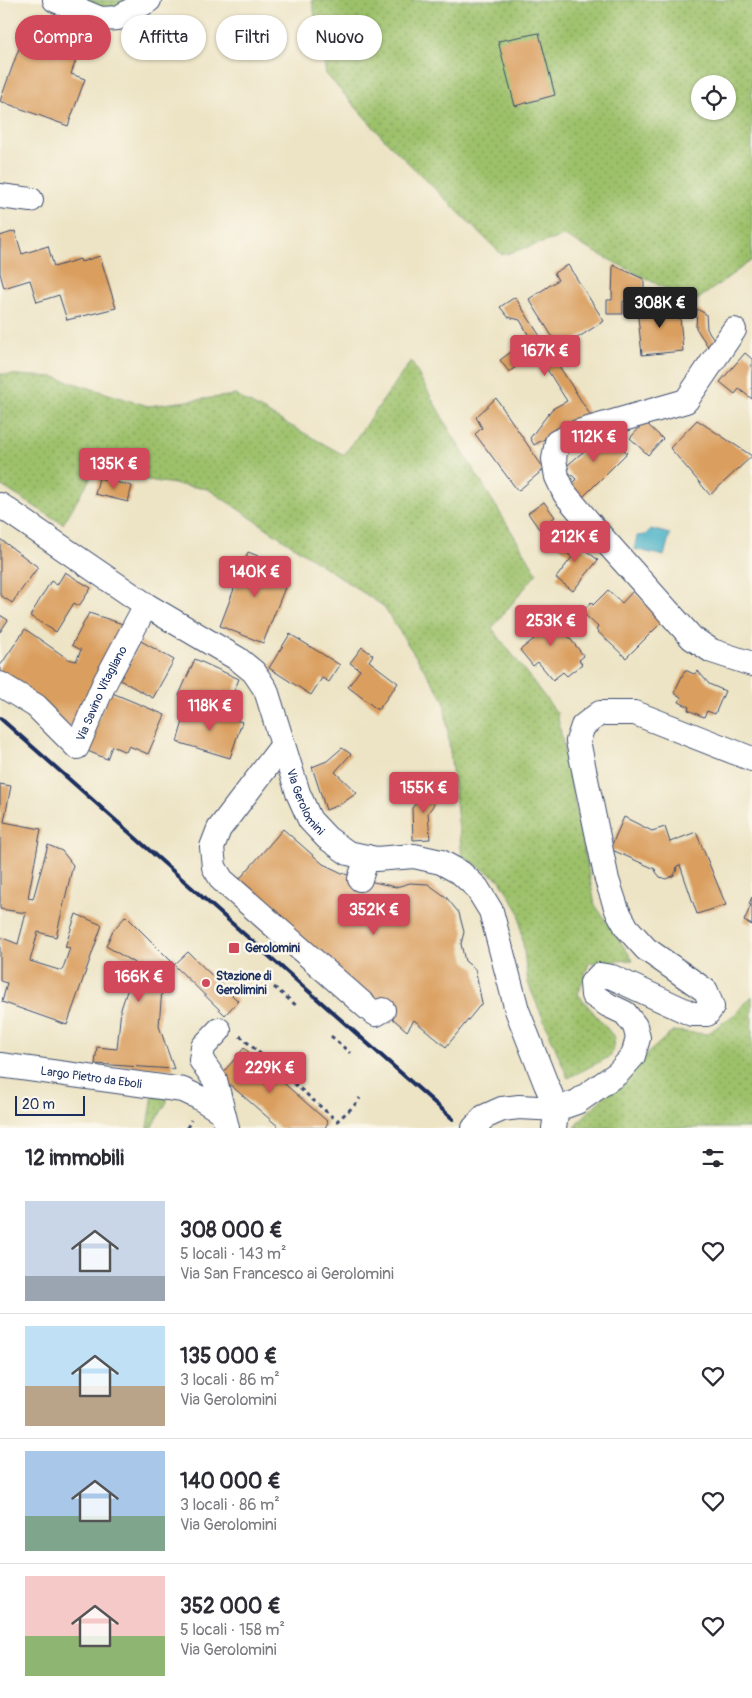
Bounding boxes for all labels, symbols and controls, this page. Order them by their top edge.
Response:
chip: Compra [15,15,111,60]
chip: Affitta [121,15,206,60]
chip: Filtri [216,15,287,60]
chip: Nuovo [297,15,382,60]
map controls [691,75,736,120]
button: locate [691,75,736,120]
pin: 308K € [619,286,701,329]
text: 308K € [634,293,686,313]
pin: 167K € [504,334,586,377]
text: 167K € [521,341,569,361]
pin: 112K € [553,420,635,463]
text: 112K € [571,427,617,447]
pin: 135K € [73,448,155,490]
text: 135K € [90,454,138,474]
pin: 212K € [534,520,616,563]
text: 212K € [551,527,599,547]
pin: 140K € [214,556,296,598]
text: 140K € [230,562,280,582]
pin: 253K € [510,604,592,647]
text: 253K € [526,611,576,631]
street label: Via Savino Vitagliano [73,643,131,744]
pin: 118K € [169,690,251,732]
text: 118K € [188,696,232,716]
street label: Via Gerolomini [283,767,327,839]
pin: 155K € [383,772,465,814]
text: 155K € [400,778,448,798]
pin: 352K € [333,894,415,936]
text: 352K € [349,900,399,920]
marker: Gerolomini [227,941,241,955]
place label: Gerolomini [245,941,300,956]
pin: 166K € [98,960,180,1003]
text: 166K € [115,967,163,987]
place label: Stazione di Gerolimini [216,969,271,998]
marker: Stazione di Gerolimini [200,977,212,989]
pin: 229K € [229,1052,311,1094]
text: 229K € [245,1058,295,1078]
street label: Largo Pietro da Eboli [39,1064,143,1092]
scale bar [15,1093,85,1116]
text: 20 m [22,1096,55,1113]
icon: filters [699,1144,727,1172]
text: 12 immobili [25,1145,124,1172]
text: 308 000 € [180,1217,283,1244]
icon: home [65,1221,125,1281]
icon: heart [699,1237,727,1265]
text: 5 locali · 143 m² [180,1244,287,1264]
text: Via San Francesco ai Gerolomini [180,1264,394,1284]
text: 135 000 € [180,1343,277,1370]
icon: home [65,1346,125,1406]
icon: heart [699,1362,727,1390]
text: 3 locali · 86 m² [180,1370,280,1390]
text: Via Gerolomini [180,1390,277,1410]
text: 140 000 € [180,1468,281,1495]
icon: home [65,1471,125,1531]
icon: heart [699,1487,727,1515]
text: 3 locali · 86 m² [180,1495,280,1515]
text: Via Gerolomini [180,1515,277,1535]
text: 352 000 € [180,1593,281,1620]
icon: home [65,1596,125,1656]
icon: heart [699,1612,727,1640]
text: 5 locali · 158 m² [180,1620,285,1640]
text: Via Gerolomini [180,1640,277,1660]

